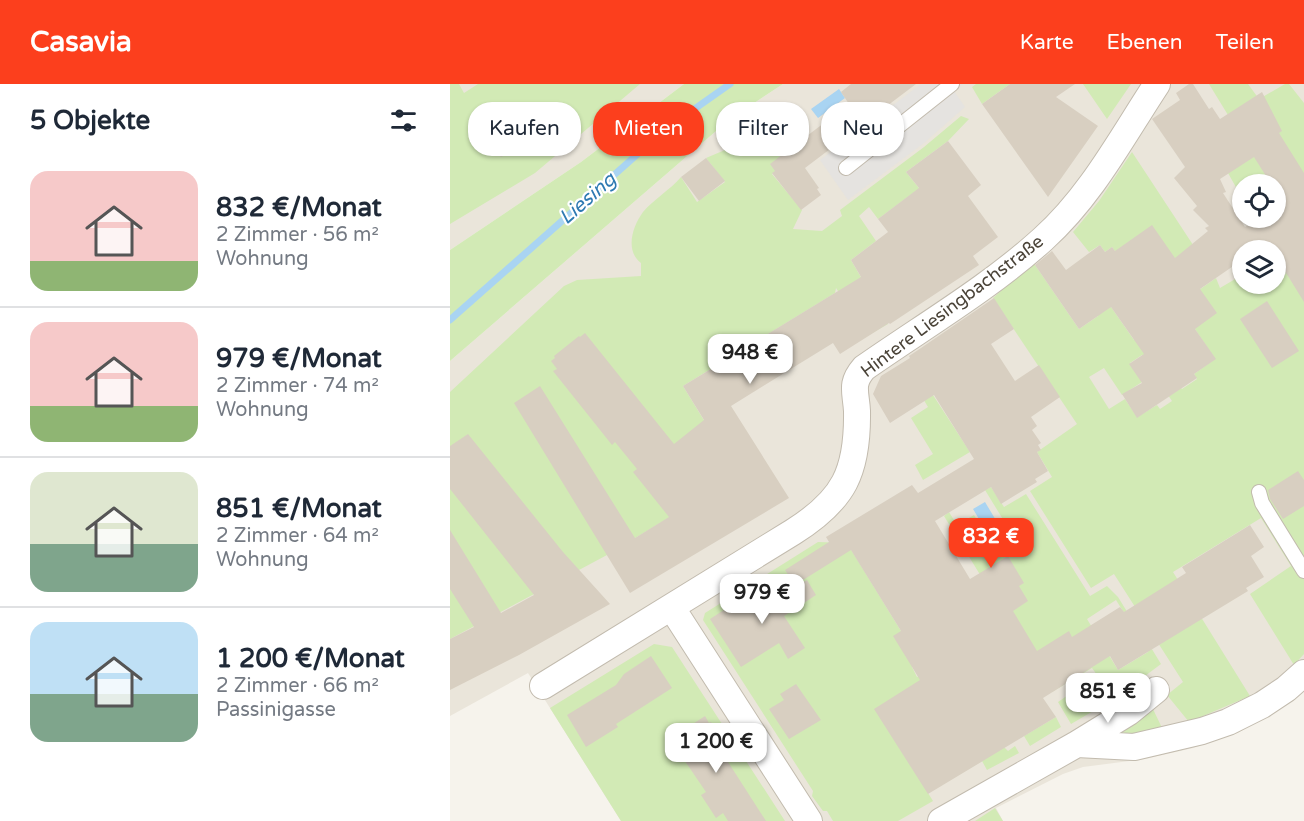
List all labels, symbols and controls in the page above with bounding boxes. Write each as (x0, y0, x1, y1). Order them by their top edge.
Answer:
text: Casavia (30, 25, 132, 59)
text: Karte (1020, 30, 1074, 55)
text: Ebenen (1107, 30, 1183, 55)
text: Teilen (1216, 30, 1274, 55)
chip: Kaufen (468, 102, 581, 156)
chip: Mieten (593, 102, 704, 156)
chip: Filter (716, 102, 809, 156)
chip: Neu (821, 102, 904, 156)
icon: filters (387, 104, 420, 137)
text: 5 Objekte (30, 105, 150, 136)
water label: Liesing (554, 167, 622, 230)
map controls (1232, 174, 1286, 294)
button: locate (1232, 174, 1286, 228)
text: 832 €/Monat (216, 192, 382, 223)
icon: home (78, 195, 150, 267)
text: 2 Zimmer · 56 m² (216, 223, 379, 247)
street label: Hintere Liesingbachstraße (856, 230, 1048, 382)
button: layers (1232, 240, 1286, 294)
text: Wohnung (216, 247, 309, 271)
pin: 948 € (708, 334, 792, 385)
text: 948 € (722, 341, 778, 365)
text: 979 €/Monat (216, 343, 382, 374)
icon: home (78, 346, 150, 418)
text: 2 Zimmer · 74 m² (216, 374, 379, 398)
text: Wohnung (216, 398, 309, 422)
text: 851 €/Monat (216, 493, 382, 524)
icon: home (78, 496, 150, 568)
pin: 832 € (949, 518, 1033, 569)
text: 2 Zimmer · 64 m² (216, 524, 379, 548)
text: 832 € (963, 525, 1019, 549)
text: Wohnung (216, 548, 309, 572)
pin: 979 € (720, 574, 804, 625)
text: 979 € (734, 581, 790, 605)
text: 1 200 €/Monat (216, 643, 405, 674)
icon: home (78, 646, 150, 718)
pin: 851 € (1066, 673, 1150, 724)
text: 2 Zimmer · 66 m² (216, 674, 379, 698)
text: 851 € (1080, 680, 1136, 704)
text: Passinigasse (216, 698, 336, 722)
pin: 1 200 € (661, 723, 771, 774)
text: 1 200 € (679, 730, 753, 754)

